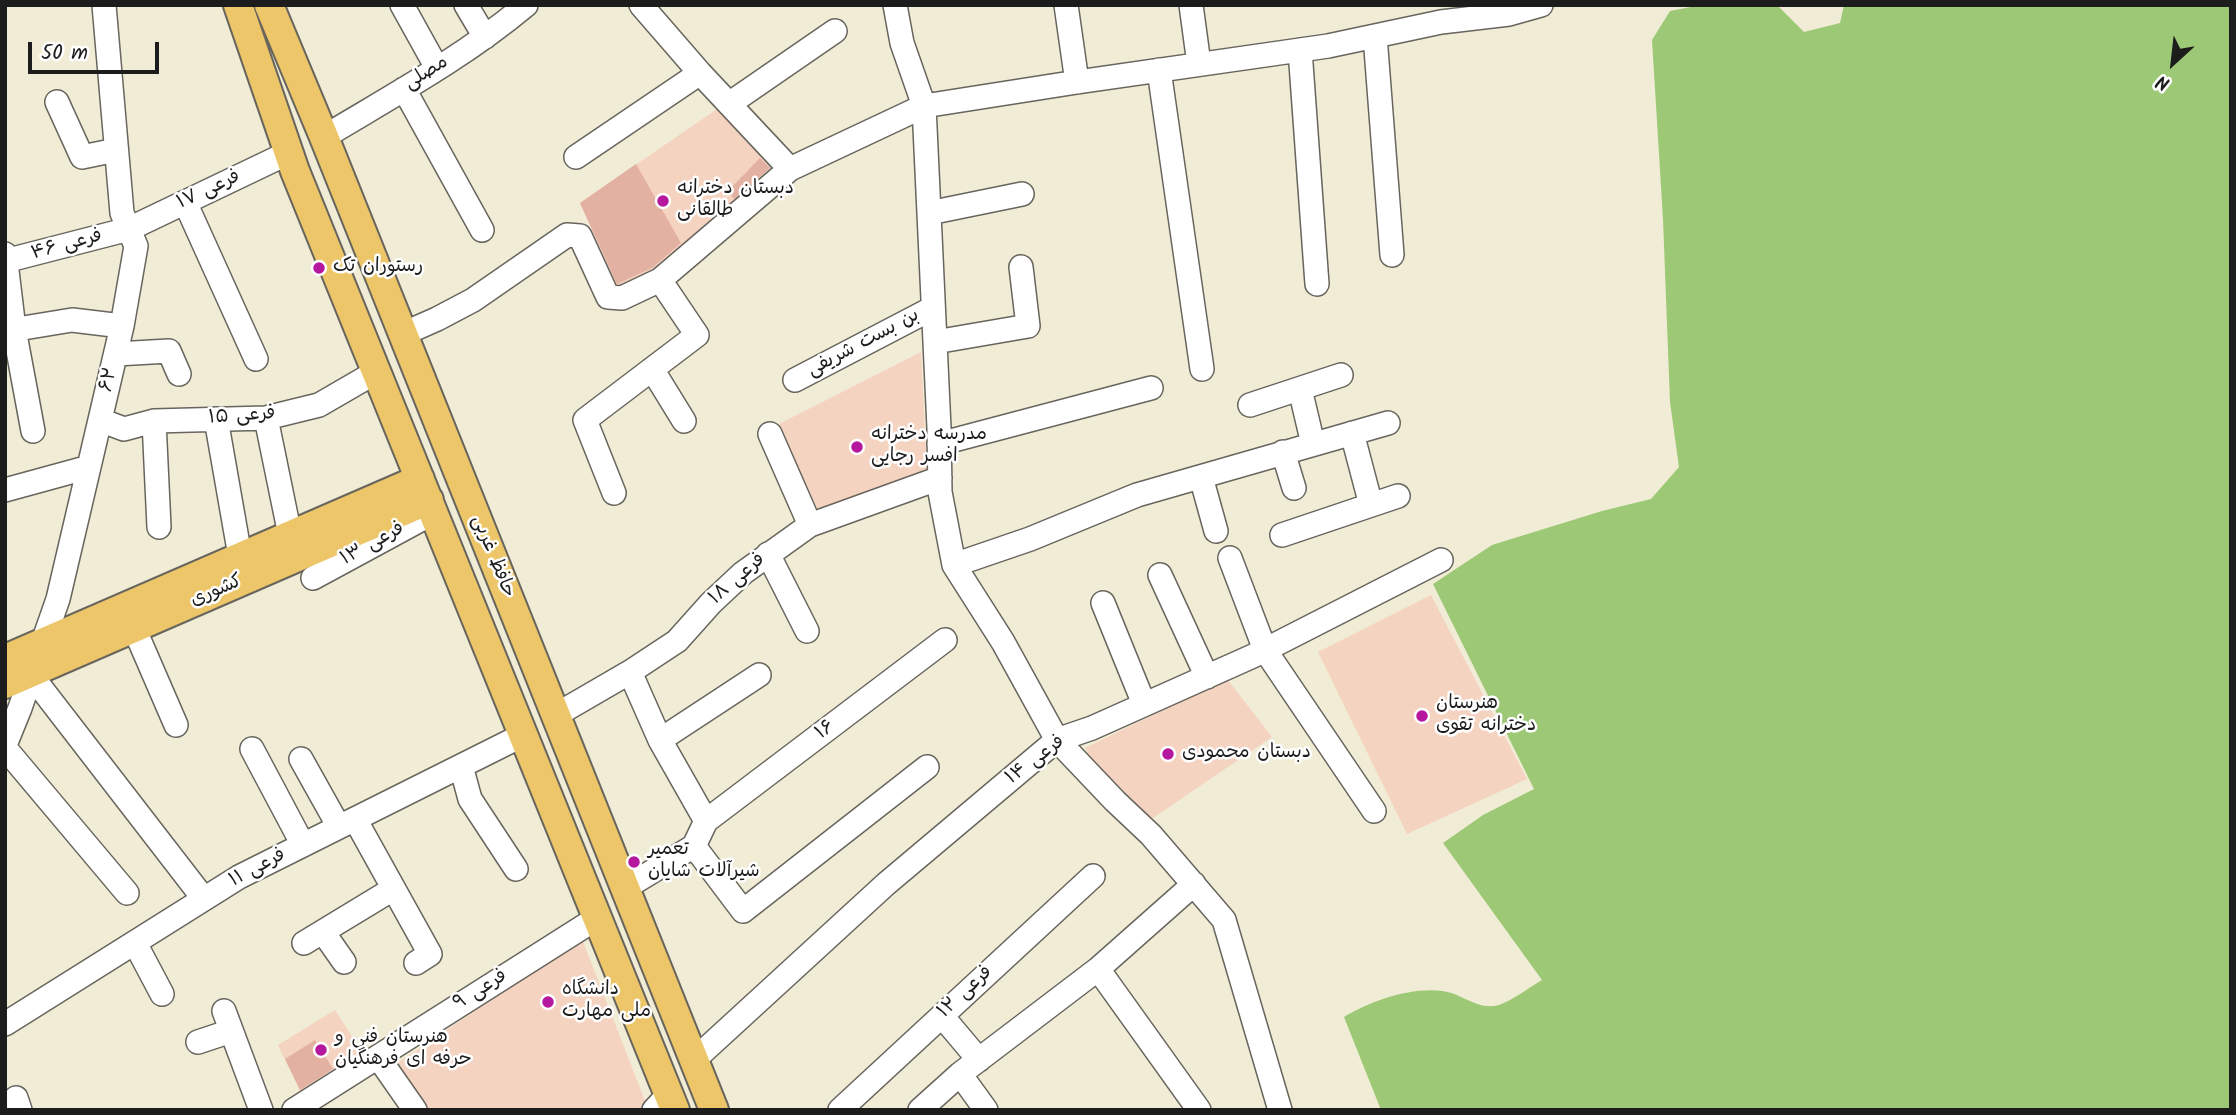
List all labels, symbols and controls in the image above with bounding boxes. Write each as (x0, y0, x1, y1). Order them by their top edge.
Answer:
scale bar (32, 28, 163, 72)
north arrow (2138, 28, 2208, 98)
text: 50 m (41, 37, 88, 70)
street label: مصلی (401, 52, 453, 96)
text: N (2151, 66, 2176, 98)
street label: فرعی ۱۷ (174, 166, 244, 216)
place label: دبستان دخترانه طالقانی (677, 179, 794, 223)
marker: دبستان دخترانه طالقانی (655, 193, 671, 209)
street label: فرعی ۴۶ (29, 226, 105, 266)
place label: رستوران تک (333, 257, 423, 279)
marker: رستوران تک (311, 260, 327, 276)
street label: بن بست شریفی (804, 305, 924, 383)
street label: ۶۲ (96, 366, 124, 394)
street label: فرعی ۱۵ (208, 403, 276, 431)
place label: مدرسه دخترانه افسر رجایی (871, 425, 987, 469)
marker: مدرسه دخترانه افسر رجایی (849, 439, 865, 455)
street label: حافظ غربی (465, 513, 519, 601)
street label: فرعی ۱۳ (337, 518, 409, 572)
street label: فرعی ۱۸ (705, 549, 771, 611)
street label: کشوری (188, 571, 246, 613)
place label: هنرستان دخترانه تقوی (1436, 694, 1536, 738)
marker: هنرستان دخترانه تقوی (1414, 708, 1430, 724)
street label: ۱۶ (812, 716, 840, 746)
street label: فرعی ۱۴ (1002, 731, 1070, 791)
place label: دبستان محمودی (1182, 743, 1311, 765)
marker: دبستان محمودی (1160, 746, 1176, 762)
place label: تعمیر شیرآلات شایان (648, 840, 760, 884)
street label: فرعی ۱۱ (226, 845, 290, 893)
marker: تعمیر شیرآلات شایان (626, 854, 642, 870)
street label: فرعی ۱۲ (934, 962, 998, 1024)
street label: فرعی ۹ (450, 966, 512, 1016)
place label: دانشگاه ملی مهارت (562, 980, 651, 1024)
marker: دانشگاه ملی مهارت (540, 994, 556, 1010)
place label: هنرستان فنی و حرفه ای فرهنگیان (335, 1028, 472, 1072)
marker: هنرستان فنی و حرفه ای فرهنگیان (313, 1042, 329, 1058)

